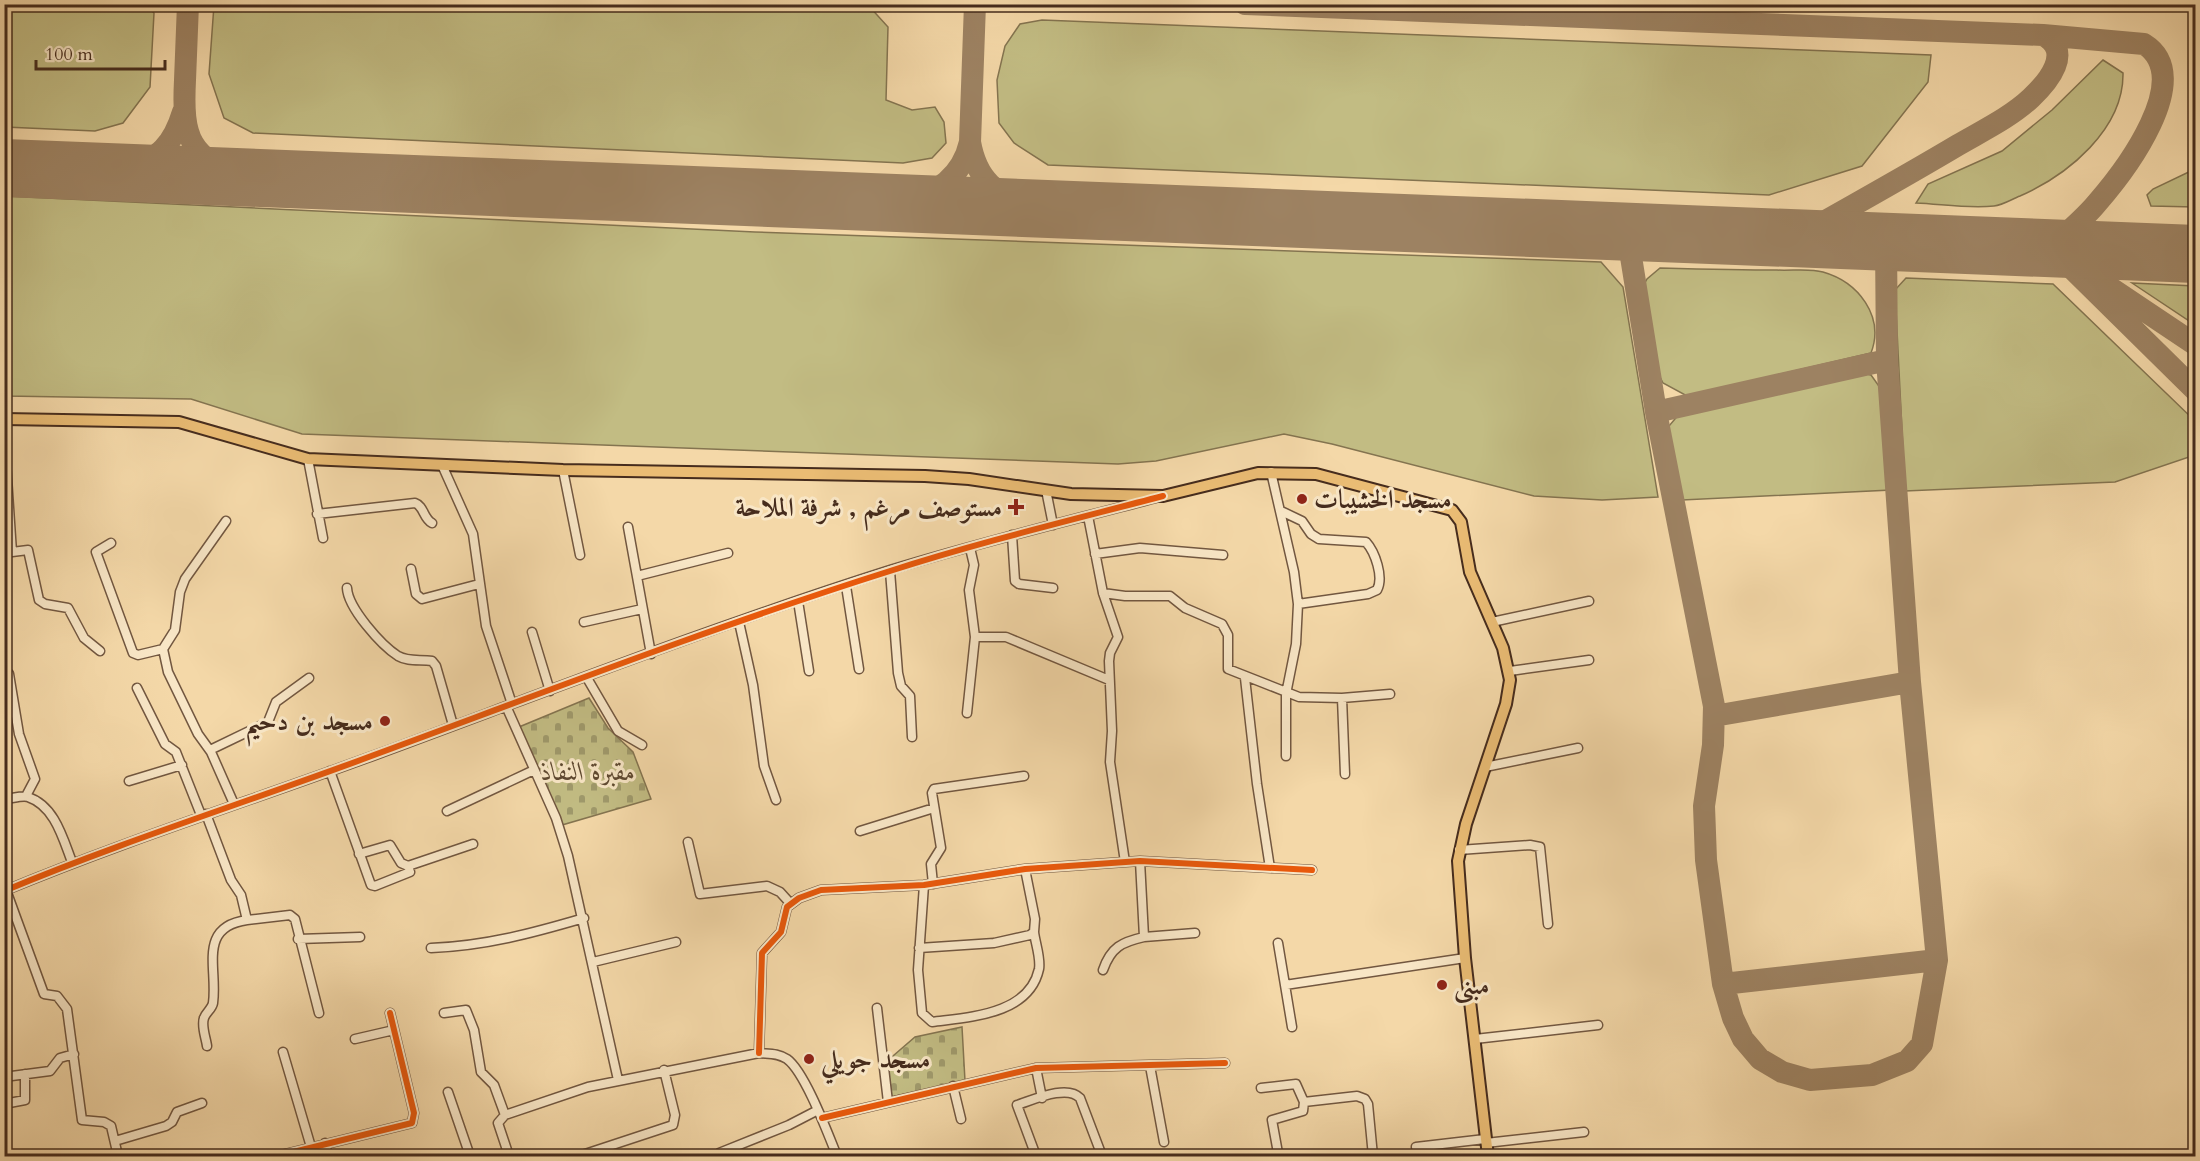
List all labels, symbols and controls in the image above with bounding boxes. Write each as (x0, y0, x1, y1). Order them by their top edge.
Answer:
scale bar (36, 33, 165, 71)
text: 100 m (45, 42, 93, 67)
place label: مسجد الخشيبات (1314, 482, 1452, 517)
place label: مستوصف مرغم , شرفة الملاحة (735, 490, 1002, 531)
marker: مسجد الخشيبات (1295, 492, 1309, 506)
marker: مستوصف مرغم , شرفة الملاحة (1007, 498, 1025, 516)
place label: مسجد بن دحيم (245, 704, 373, 747)
marker: مسجد بن دحيم (378, 714, 392, 728)
park label: مقبرة النفاذ (540, 754, 636, 789)
place label: مبنى (1454, 968, 1489, 1004)
marker: مبنى (1435, 978, 1449, 992)
place label: مسجد جويلي (820, 1042, 930, 1084)
marker: مسجد جويلي (802, 1052, 816, 1066)

